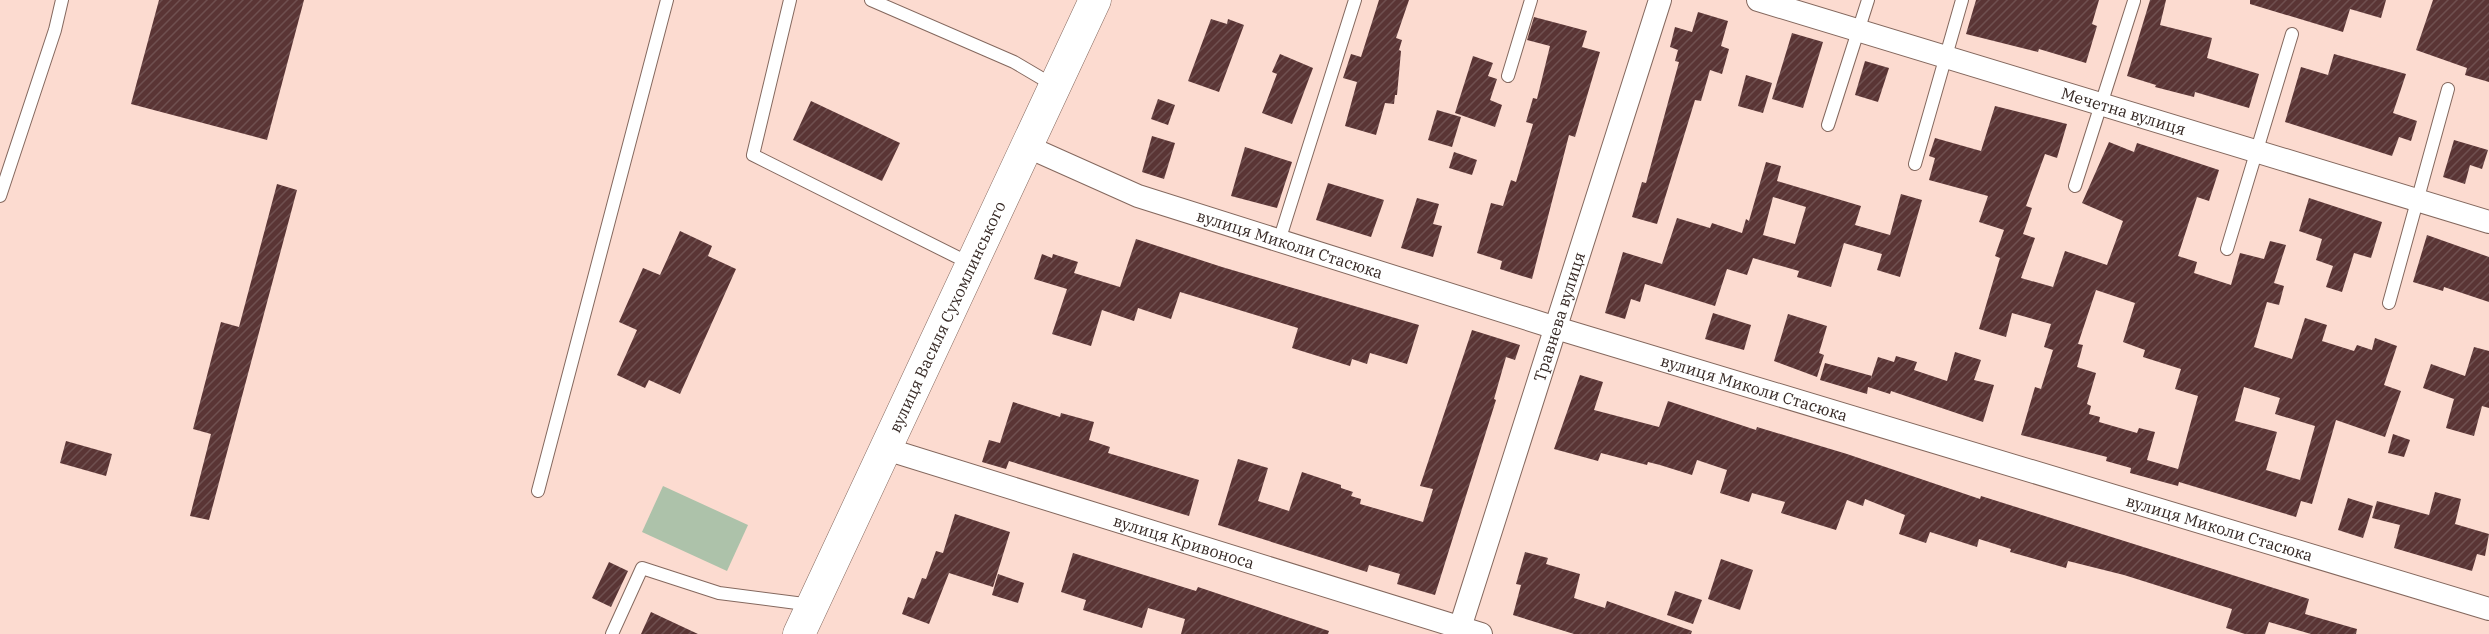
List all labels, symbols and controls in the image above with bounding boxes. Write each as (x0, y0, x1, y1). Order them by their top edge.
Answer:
street label: Мечетна вулиця (2059, 83, 2188, 139)
street label: вулиця Василя Сухомлинського (884, 198, 1010, 436)
street label: вулиця Миколи Стасюка (1194, 205, 1386, 283)
street label: Травнева вулиця (1529, 249, 1589, 384)
street label: вулиця Миколи Стасюка (1658, 350, 1850, 425)
street label: вулиця Миколи Стасюка (2124, 490, 2316, 565)
street label: вулиця Кривоноса (1111, 510, 1257, 573)

